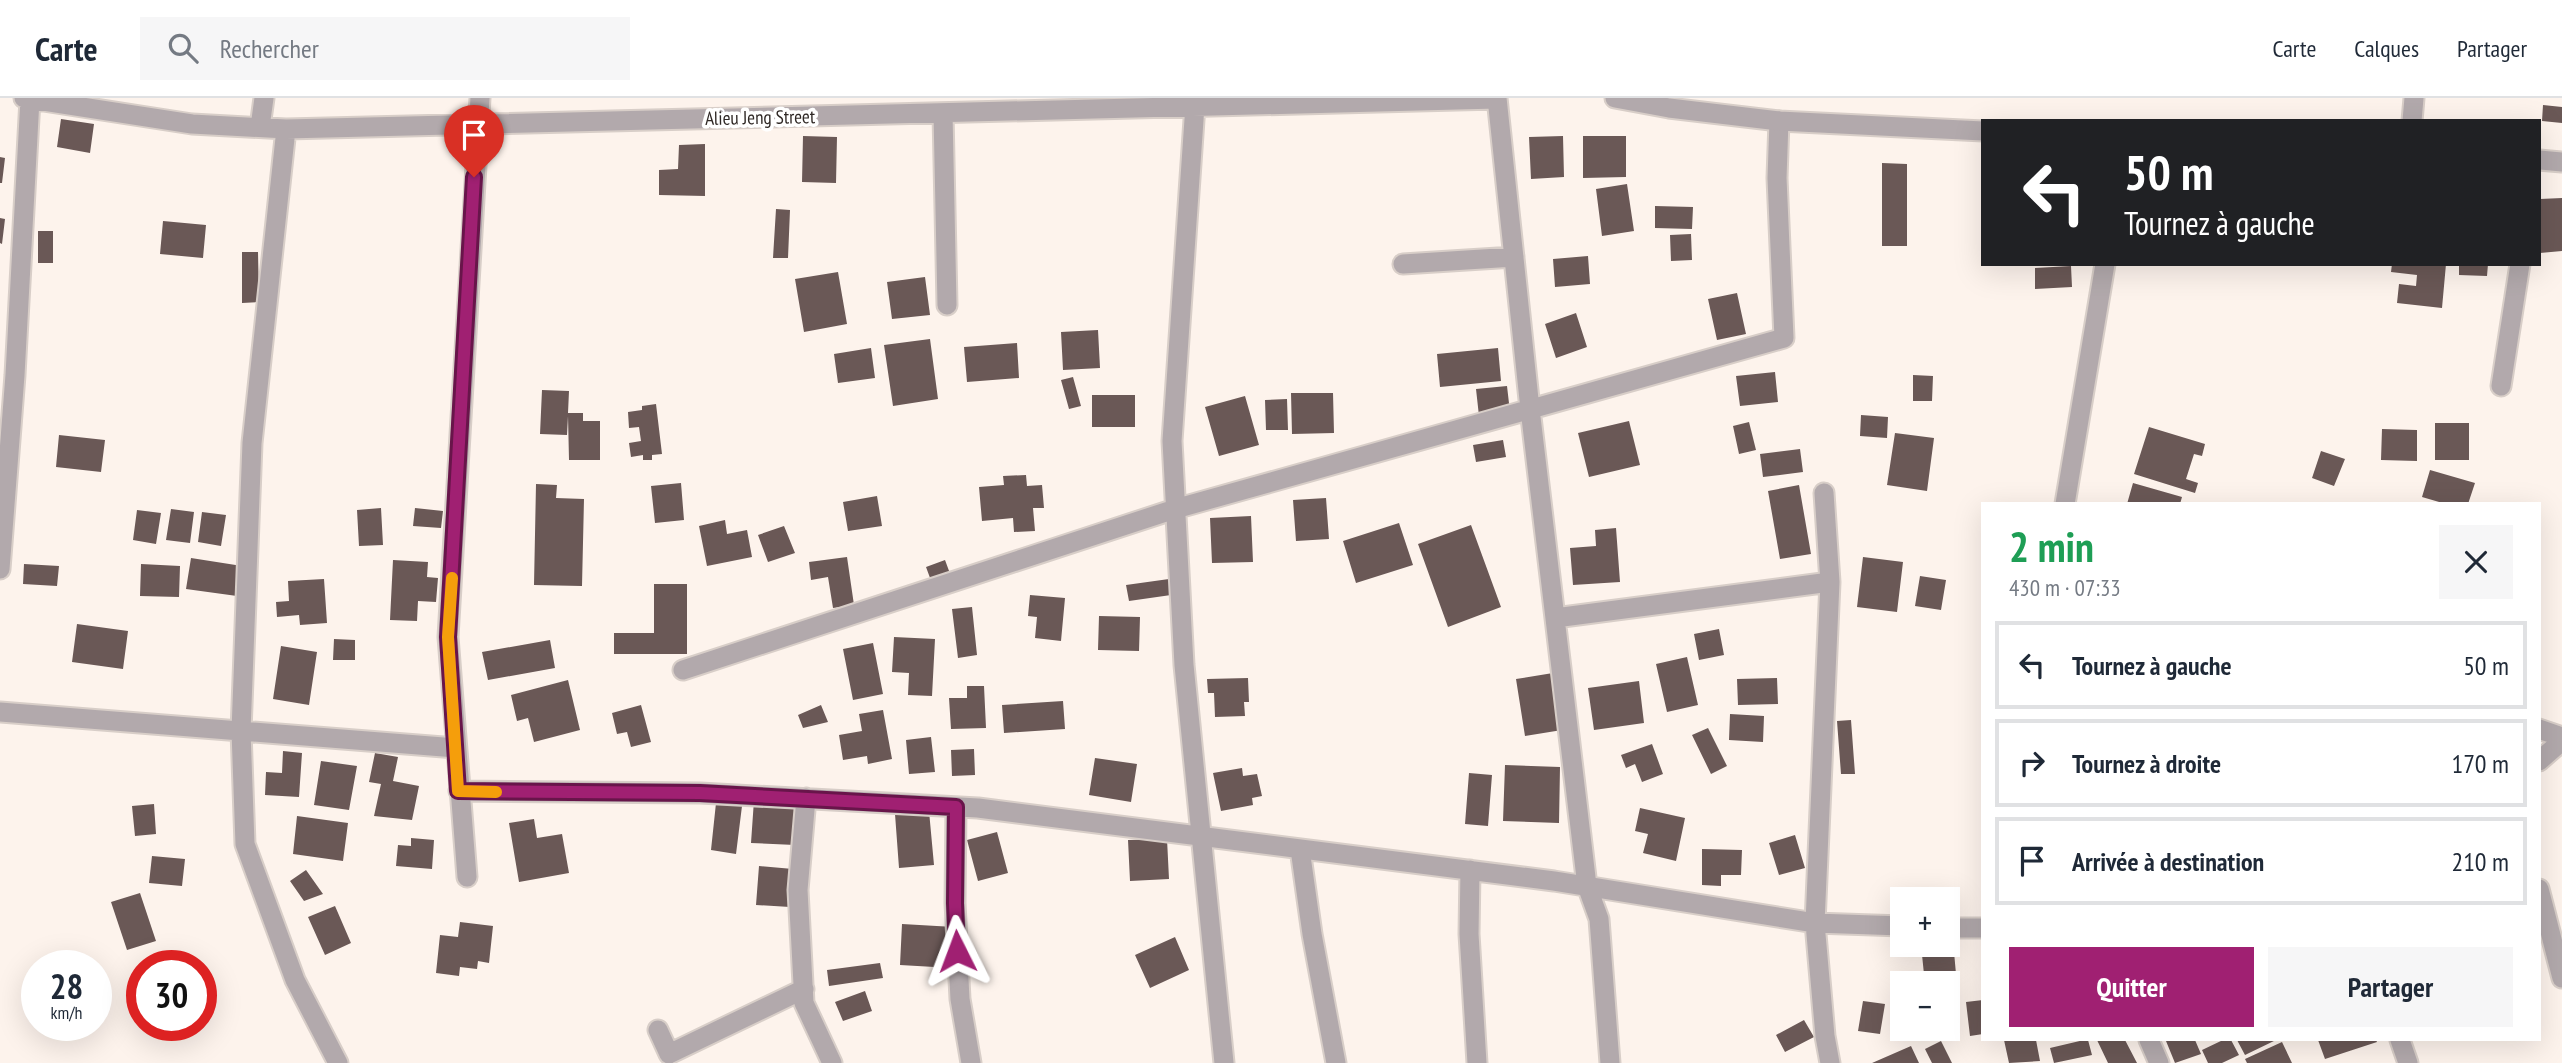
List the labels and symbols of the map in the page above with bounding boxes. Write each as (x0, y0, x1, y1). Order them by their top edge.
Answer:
street label: Alieu Jeng Street (705, 104, 816, 130)
pin (444, 105, 504, 177)
position arrow (920, 914, 994, 988)
speed limit sign: 30 (126, 950, 217, 1041)

